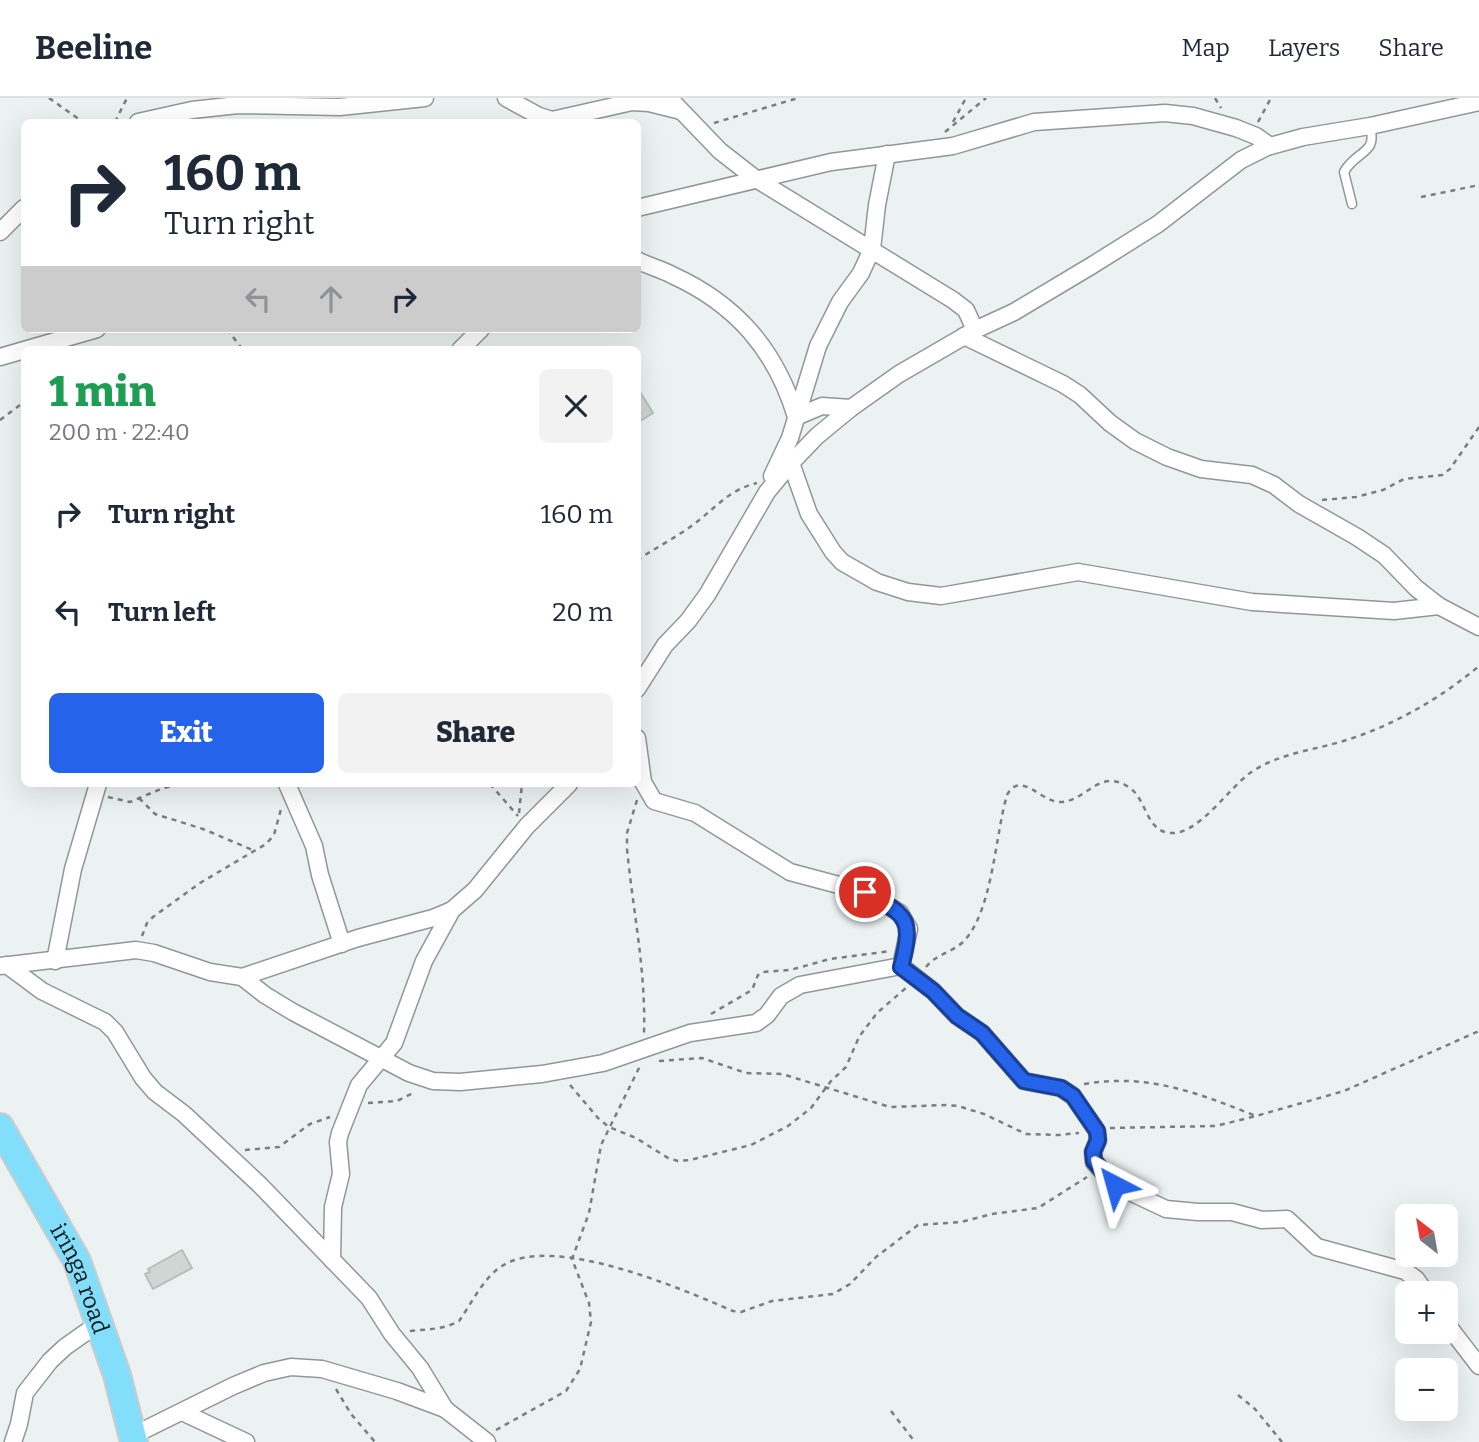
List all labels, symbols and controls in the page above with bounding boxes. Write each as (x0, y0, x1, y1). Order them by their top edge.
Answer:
text: Beeline (35, 28, 152, 68)
text: Map (1182, 34, 1230, 62)
text: Layers (1268, 34, 1340, 62)
text: Share (1378, 34, 1444, 62)
text: 160 m (164, 144, 301, 203)
icon: right (49, 147, 140, 238)
text: Turn right (164, 204, 315, 242)
icon: left (239, 280, 277, 318)
icon: ahead (312, 280, 350, 318)
icon: right (385, 280, 423, 318)
text: 1 min (49, 367, 156, 417)
button: close (539, 369, 613, 443)
text: 200 m · 22:40 (49, 418, 190, 446)
icon: right (49, 495, 87, 533)
text: Turn right (108, 499, 235, 530)
text: 160 m (541, 499, 613, 530)
icon: left (49, 593, 87, 631)
text: Turn left (108, 597, 216, 628)
text: 20 m (552, 597, 613, 628)
button: Exit (49, 693, 324, 773)
button: Share (338, 693, 613, 773)
pin (835, 862, 895, 922)
icon: arrive (846, 873, 884, 911)
position arrow (1078, 1148, 1152, 1222)
north arrow (1395, 1204, 1458, 1267)
map controls (1395, 1204, 1458, 1421)
street label: iringa road (44, 1218, 115, 1338)
button: + (1395, 1281, 1458, 1344)
button: − (1395, 1358, 1458, 1421)

